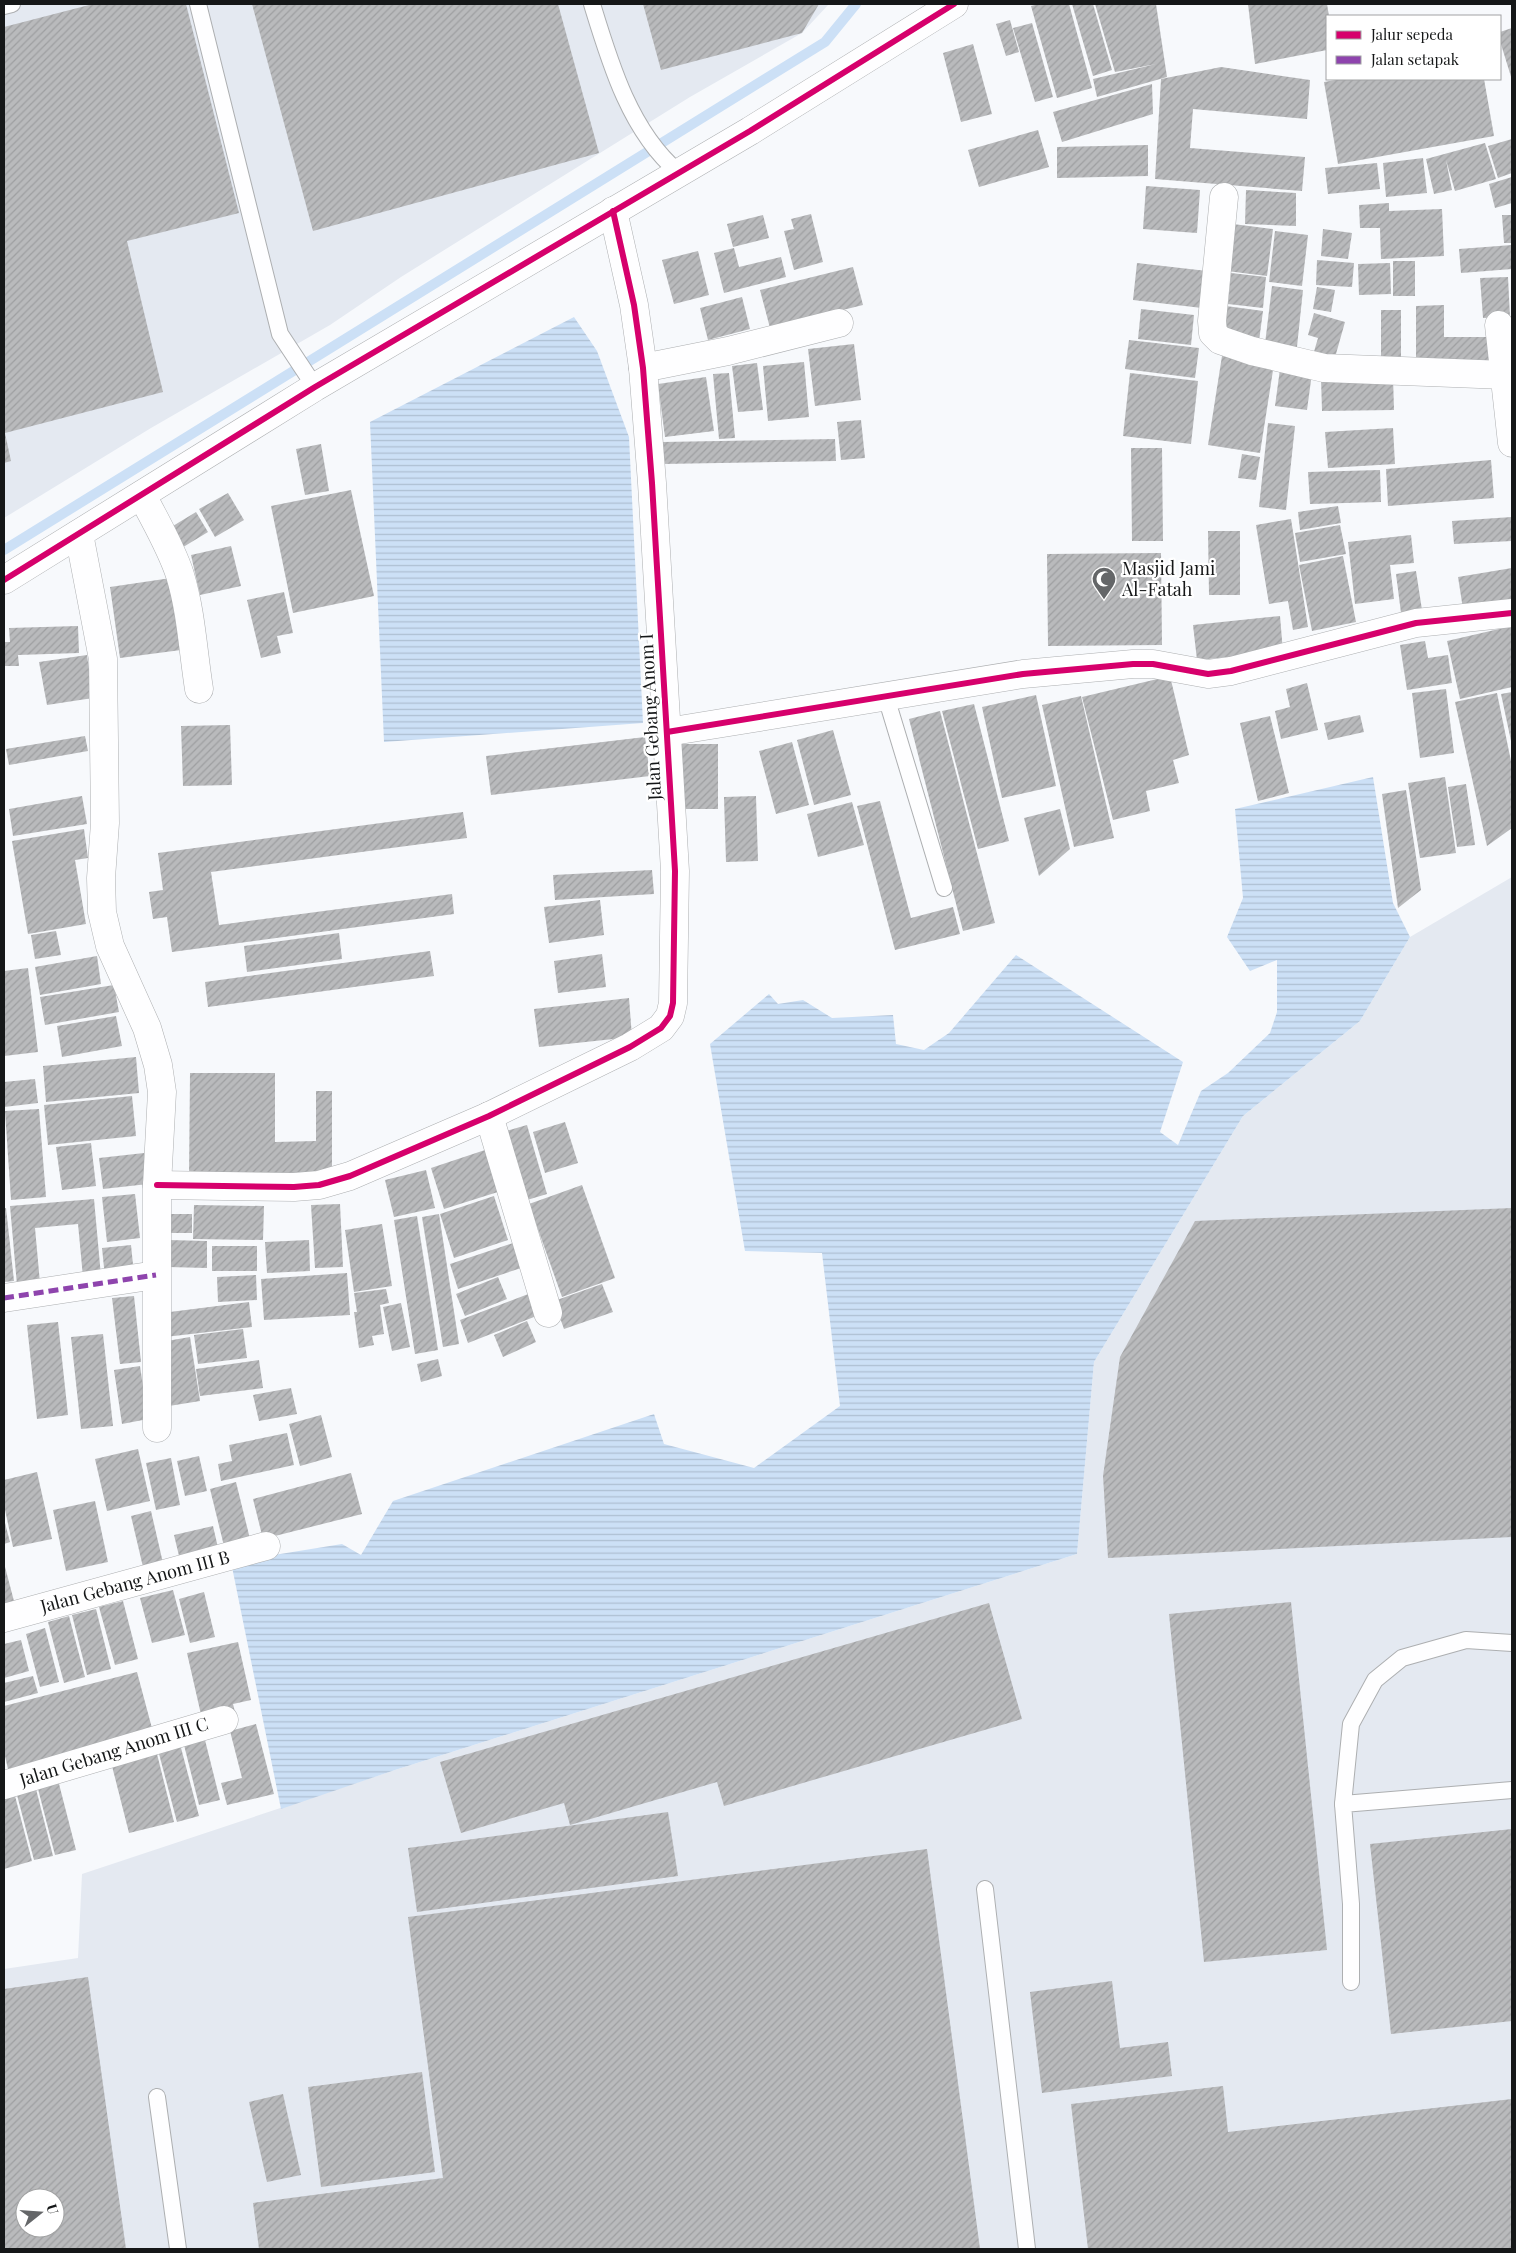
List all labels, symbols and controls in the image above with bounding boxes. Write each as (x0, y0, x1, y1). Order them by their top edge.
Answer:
legend (1326, 15, 1501, 80)
text: Jalur sepeda (1370, 24, 1453, 44)
text: Jalan setapak (1370, 49, 1460, 69)
place label: Masjid Jami Al-Fatah (1121, 556, 1215, 601)
mosque icon: Masjid Jami Al-Fatah (1091, 566, 1117, 600)
street label: Jalan Gebang Anom I (634, 633, 666, 802)
street label: Jalan Gebang Anom III B (36, 1544, 232, 1618)
street label: Jalan Gebang Anom III C (15, 1711, 211, 1791)
north arrow (15, 2188, 65, 2238)
text: U (42, 2202, 64, 2217)

